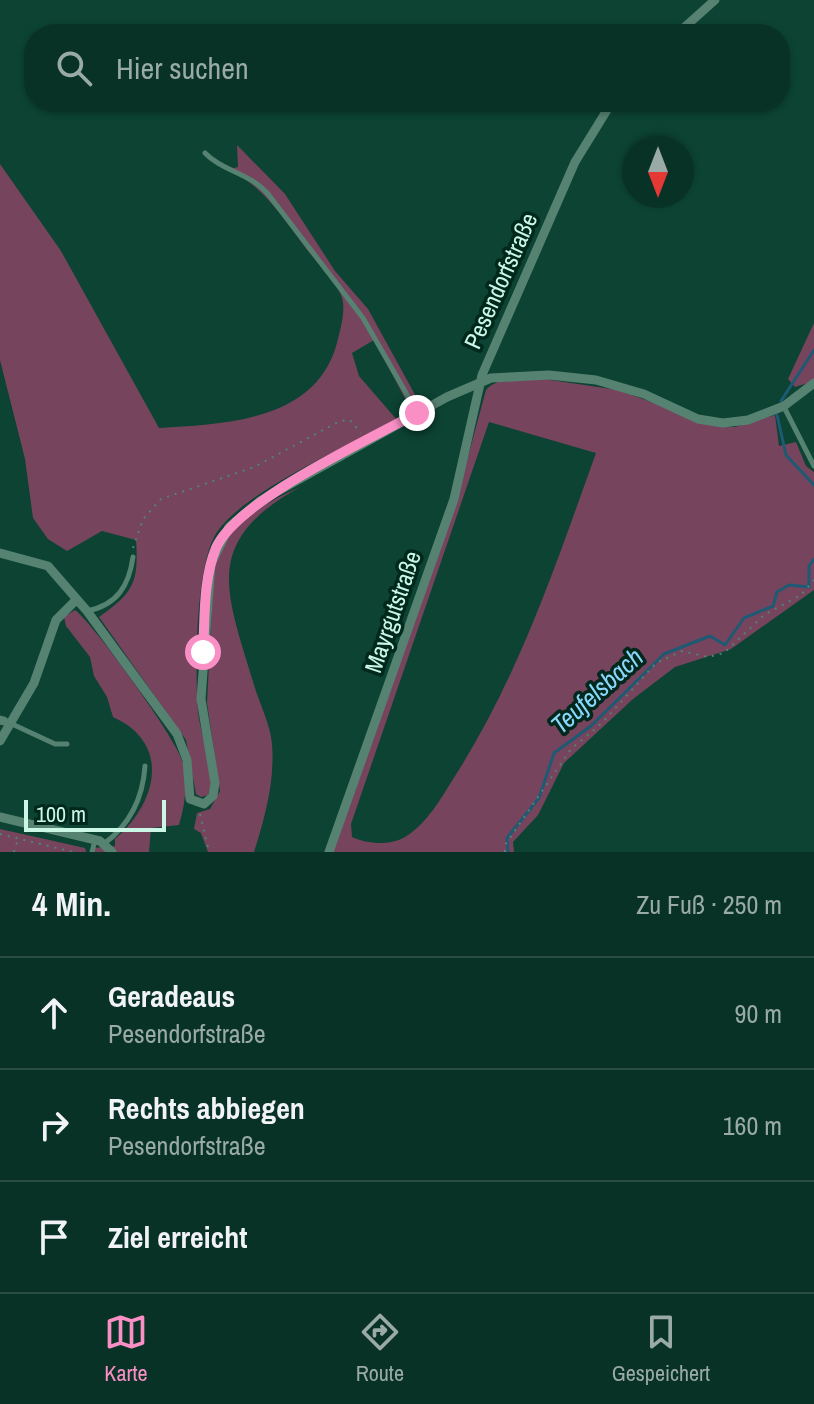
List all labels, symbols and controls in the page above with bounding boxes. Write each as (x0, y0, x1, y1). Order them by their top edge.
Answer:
search box (24, 24, 790, 112)
icon: search (52, 46, 96, 90)
text: Hier suchen (116, 48, 249, 88)
north arrow (622, 136, 694, 208)
street label: Pesendorfstraße (456, 208, 544, 354)
route end (399, 395, 435, 431)
street label: Mayrgutstraße (356, 546, 428, 677)
route start (185, 634, 221, 670)
water label: Teufelsbach (543, 640, 650, 742)
scale bar (24, 796, 166, 832)
text: 100 m (36, 799, 86, 829)
text: 4 Min. (32, 881, 111, 927)
text: Zu Fuß · 250 m (636, 887, 782, 922)
text: Geradeaus (108, 976, 235, 1016)
icon: ahead (32, 991, 76, 1035)
text: 90 m (735, 996, 782, 1031)
text: Pesendorfstraße (108, 1016, 266, 1051)
text: Rechts abbiegen (108, 1088, 305, 1128)
icon: right (32, 1103, 76, 1147)
text: 160 m (723, 1108, 782, 1143)
text: Pesendorfstraße (108, 1128, 266, 1163)
icon: arrive (32, 1215, 76, 1259)
text: Ziel erreicht (108, 1217, 247, 1257)
tab: Karte (104, 1310, 148, 1388)
tab: Route (356, 1310, 404, 1388)
tab: Gespeichert (612, 1310, 710, 1388)

